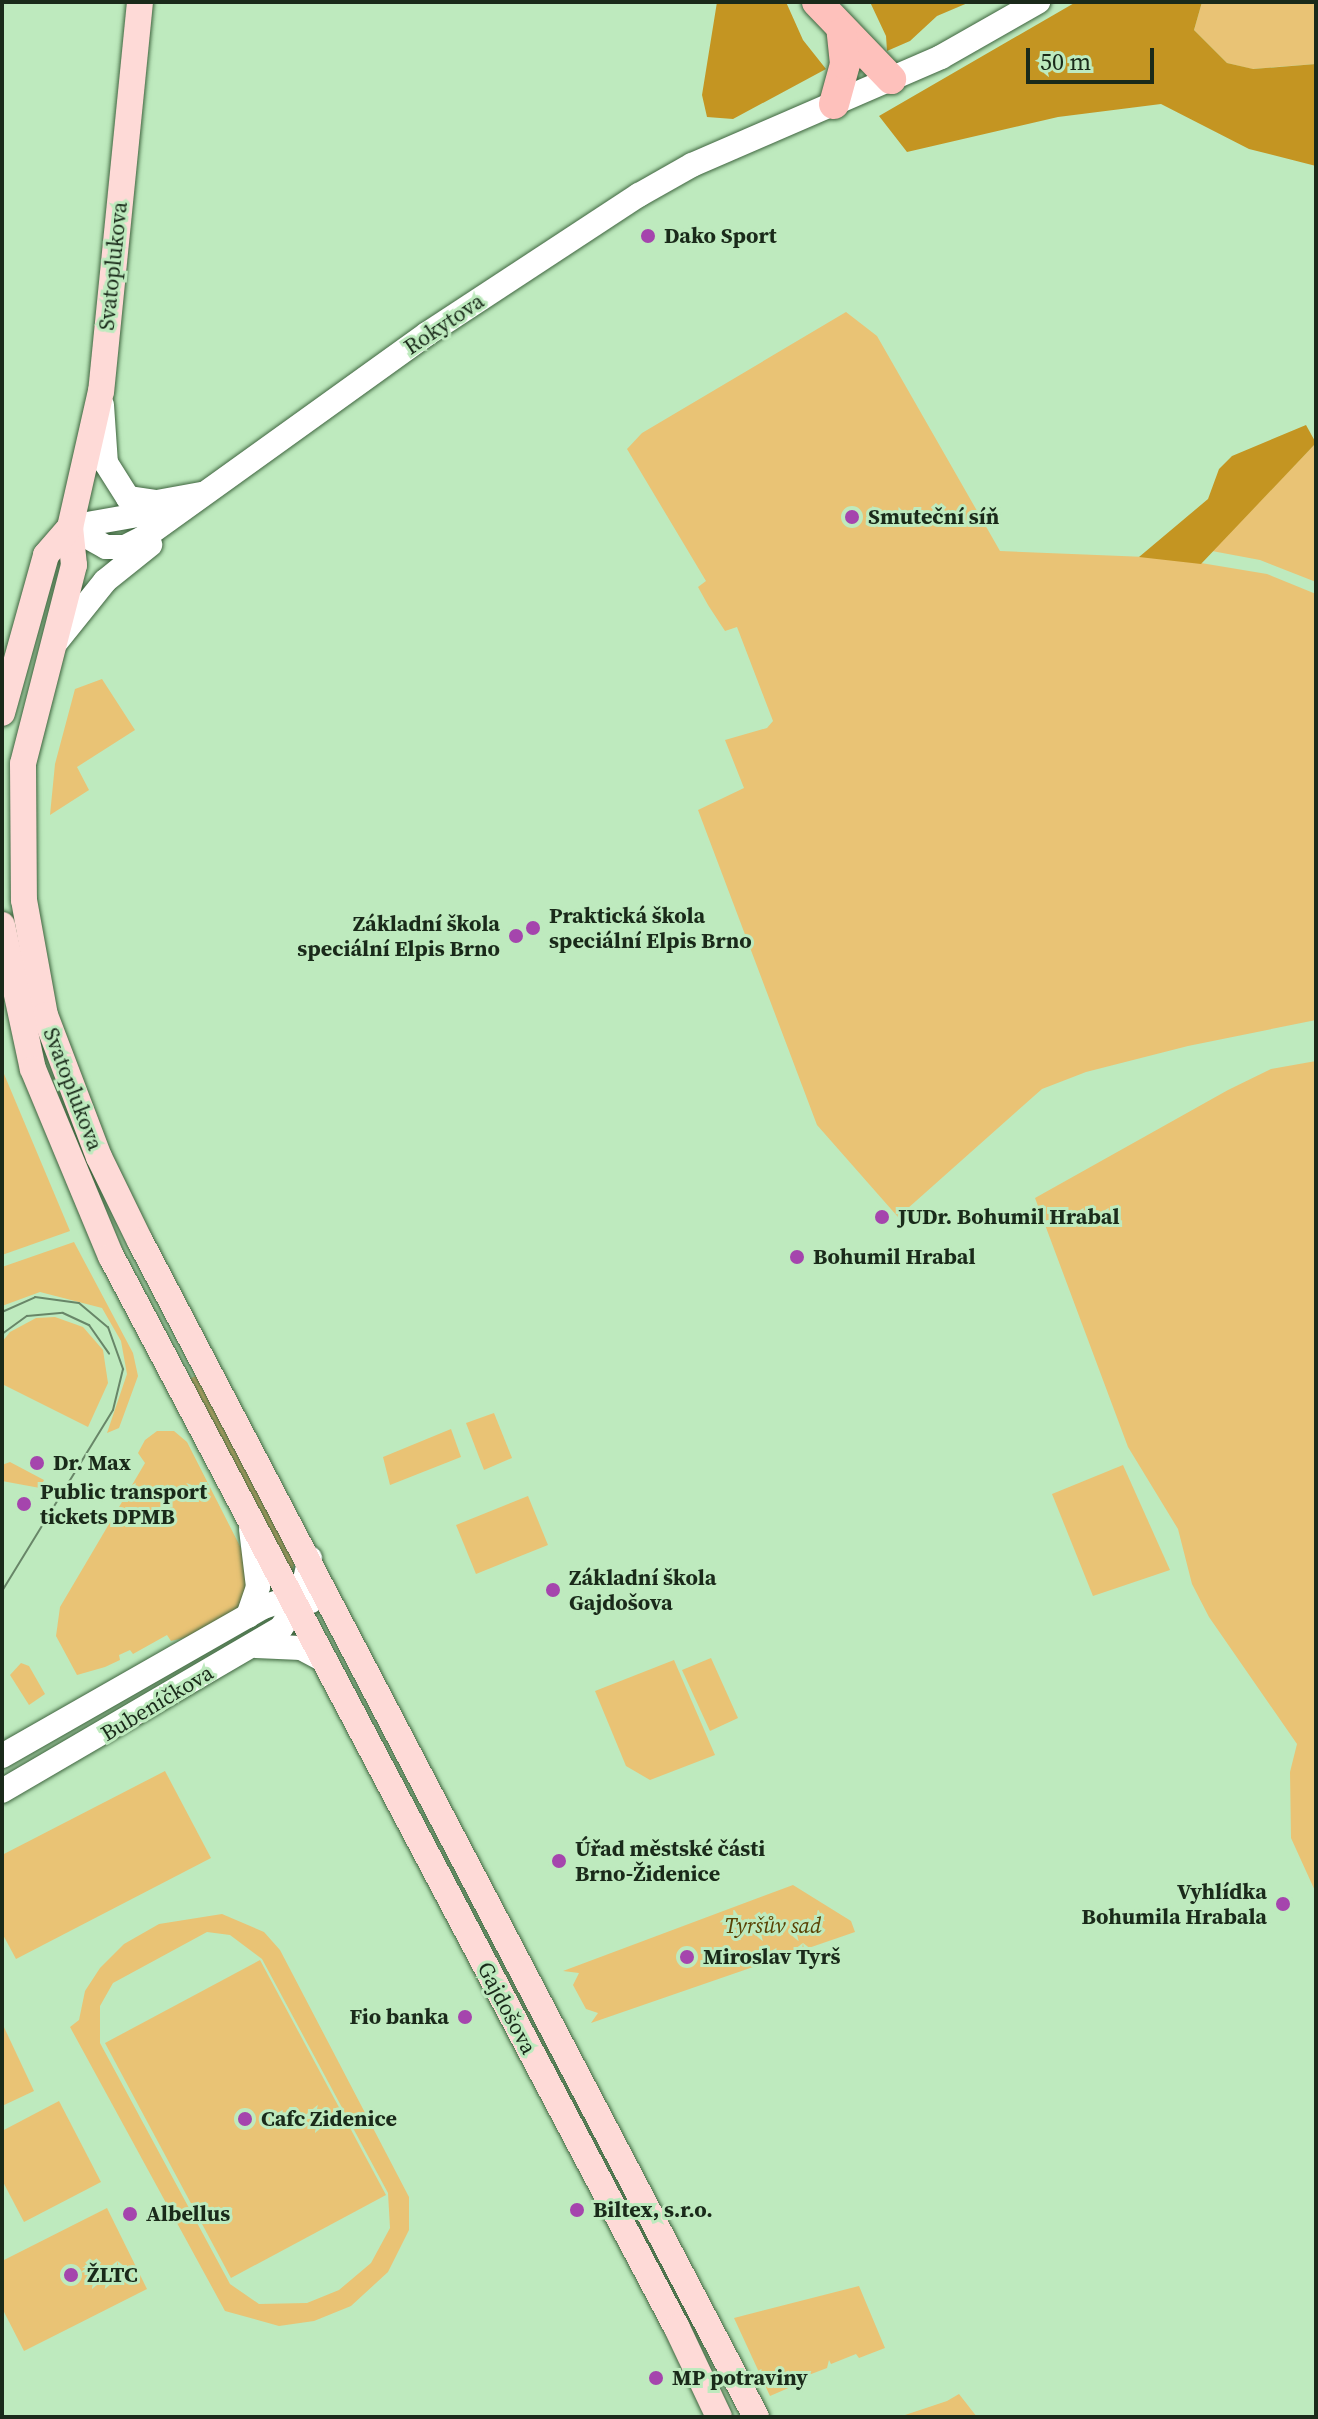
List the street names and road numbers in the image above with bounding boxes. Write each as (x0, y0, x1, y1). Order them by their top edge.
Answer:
street label: Svatoplukova (93, 200, 133, 332)
street label: Rokytova (399, 288, 489, 360)
street label: Svatoplukova (38, 1024, 108, 1154)
street label: Bubeníčkova (96, 1659, 218, 1747)
street label: Gajdošova (472, 1957, 542, 2059)

